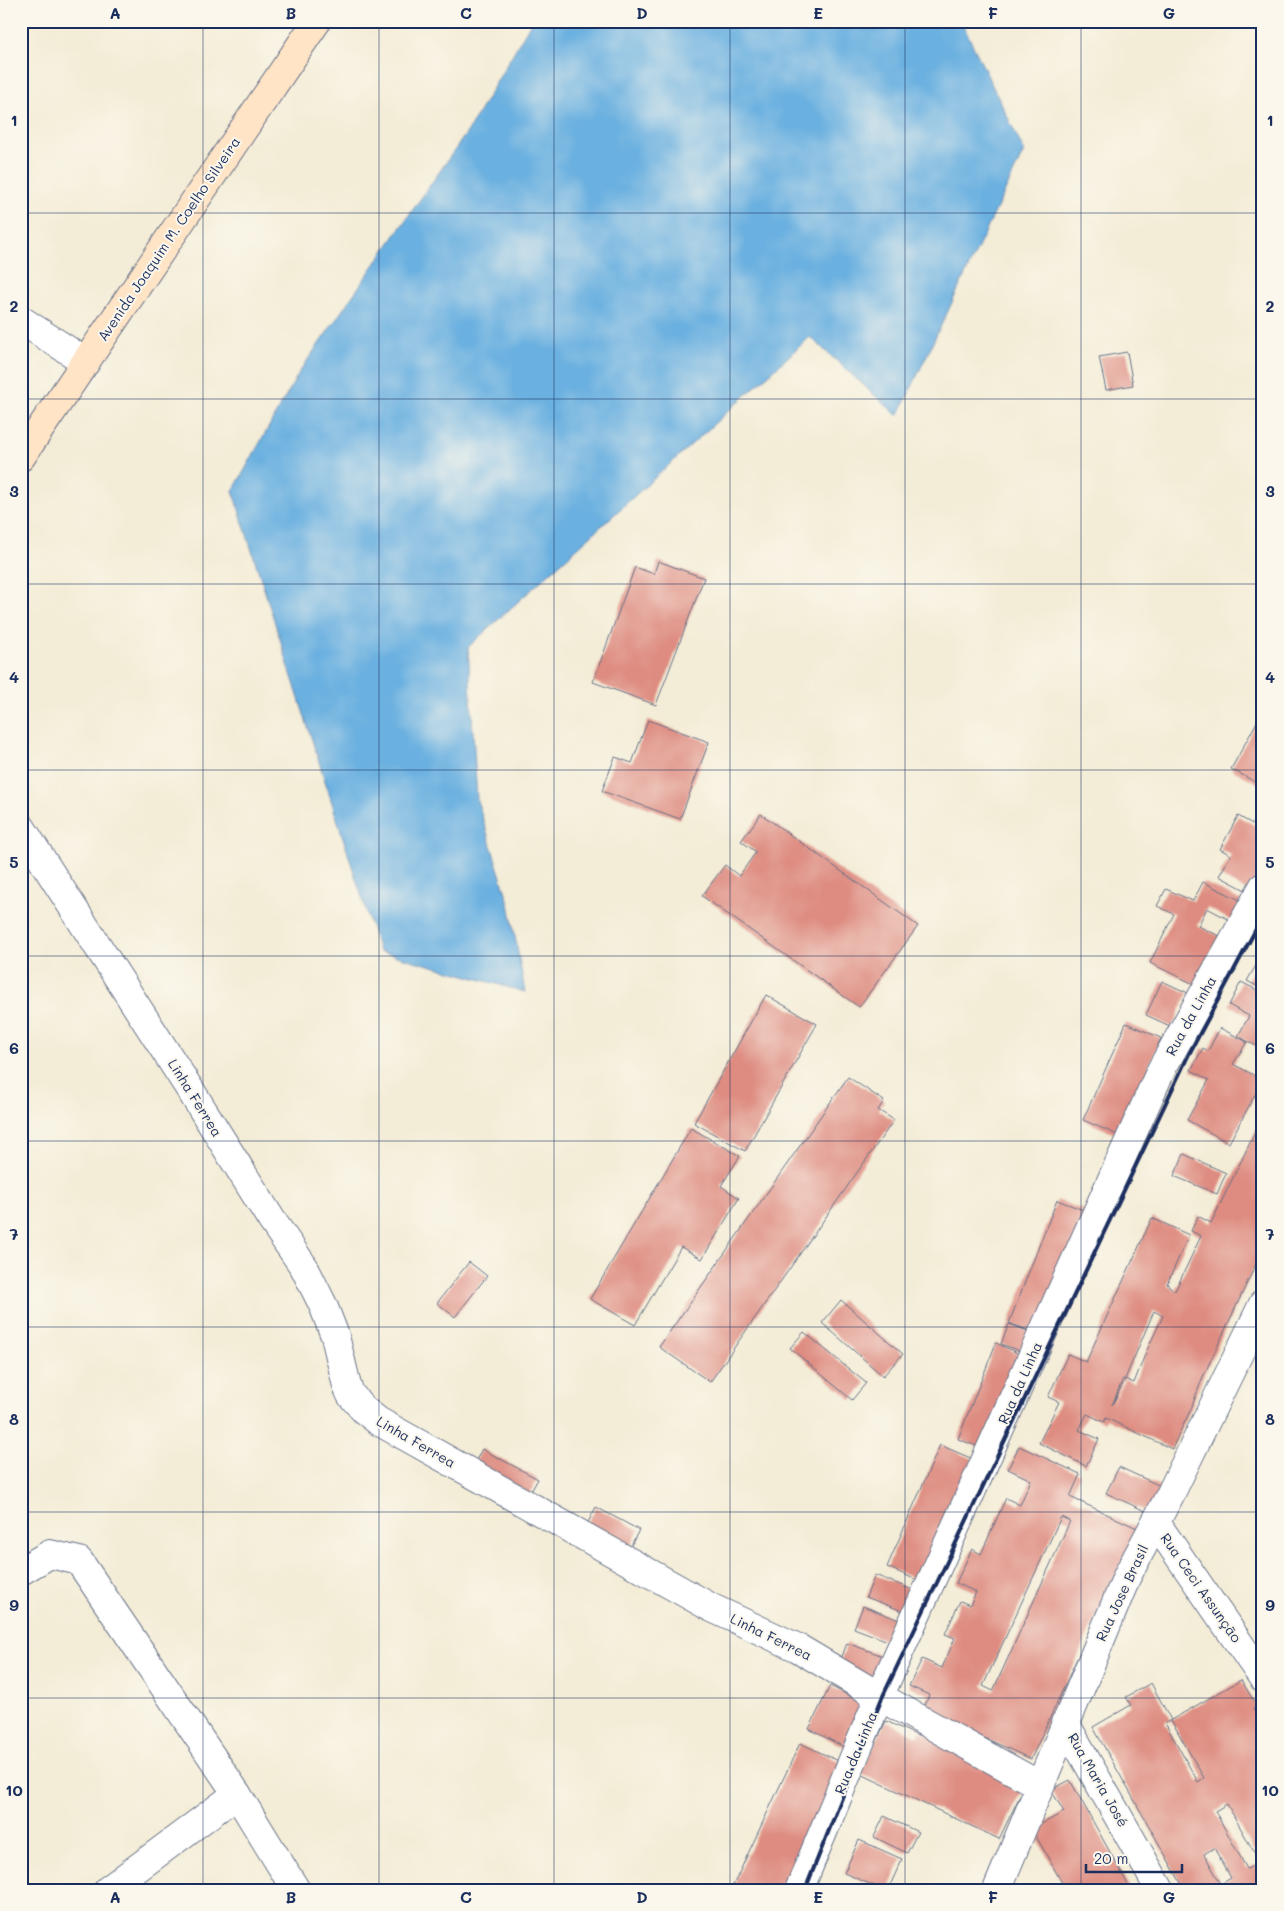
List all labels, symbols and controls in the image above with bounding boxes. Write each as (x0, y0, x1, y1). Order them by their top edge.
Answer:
text: A (109, 2, 121, 23)
text: B (286, 2, 296, 23)
text: C (460, 2, 472, 23)
text: D (636, 2, 648, 23)
text: E (813, 2, 823, 23)
text: F (988, 2, 998, 23)
text: G (1163, 2, 1175, 23)
text: 1 (10, 109, 18, 130)
text: 1 (1266, 109, 1274, 130)
street label: Avenida Joaquim M. Coelho Silveira (93, 133, 244, 345)
text: 2 (10, 295, 19, 316)
text: 2 (1266, 295, 1275, 316)
text: 3 (9, 480, 19, 501)
text: 3 (1265, 480, 1275, 501)
text: 4 (9, 666, 19, 687)
text: 4 (1265, 666, 1275, 687)
text: 5 (9, 851, 19, 872)
text: 5 (1265, 851, 1275, 872)
street label: Rua da Linha (1161, 973, 1220, 1059)
text: 6 (9, 1037, 19, 1058)
text: 6 (1265, 1037, 1275, 1058)
street label: Linha Ferrea (164, 1055, 227, 1140)
text: 7 (10, 1223, 19, 1244)
text: 7 (1266, 1223, 1275, 1244)
street label: Rua da Linha (993, 1339, 1046, 1427)
text: 8 (9, 1408, 19, 1429)
text: 8 (1265, 1408, 1275, 1429)
street label: Linha Ferrea (373, 1411, 459, 1472)
street label: Rua Ceci Assunção (1156, 1529, 1246, 1646)
street label: Rua Jose Brasil (1091, 1541, 1152, 1644)
text: 9 (9, 1594, 19, 1615)
text: 9 (1265, 1594, 1275, 1615)
street label: Linha Ferrea (727, 1609, 815, 1664)
street label: Rua da Linha (830, 1709, 881, 1797)
street label: Rua Maria José (1064, 1729, 1133, 1830)
text: 10 (5, 1779, 23, 1800)
text: 10 (1261, 1779, 1279, 1800)
scale bar (1086, 1841, 1183, 1873)
text: 20 m (1094, 1848, 1128, 1868)
text: A (109, 1886, 121, 1907)
text: B (286, 1886, 296, 1907)
text: C (460, 1886, 472, 1907)
text: D (636, 1886, 648, 1907)
text: E (813, 1886, 823, 1907)
text: F (988, 1886, 998, 1907)
text: G (1163, 1886, 1175, 1907)

